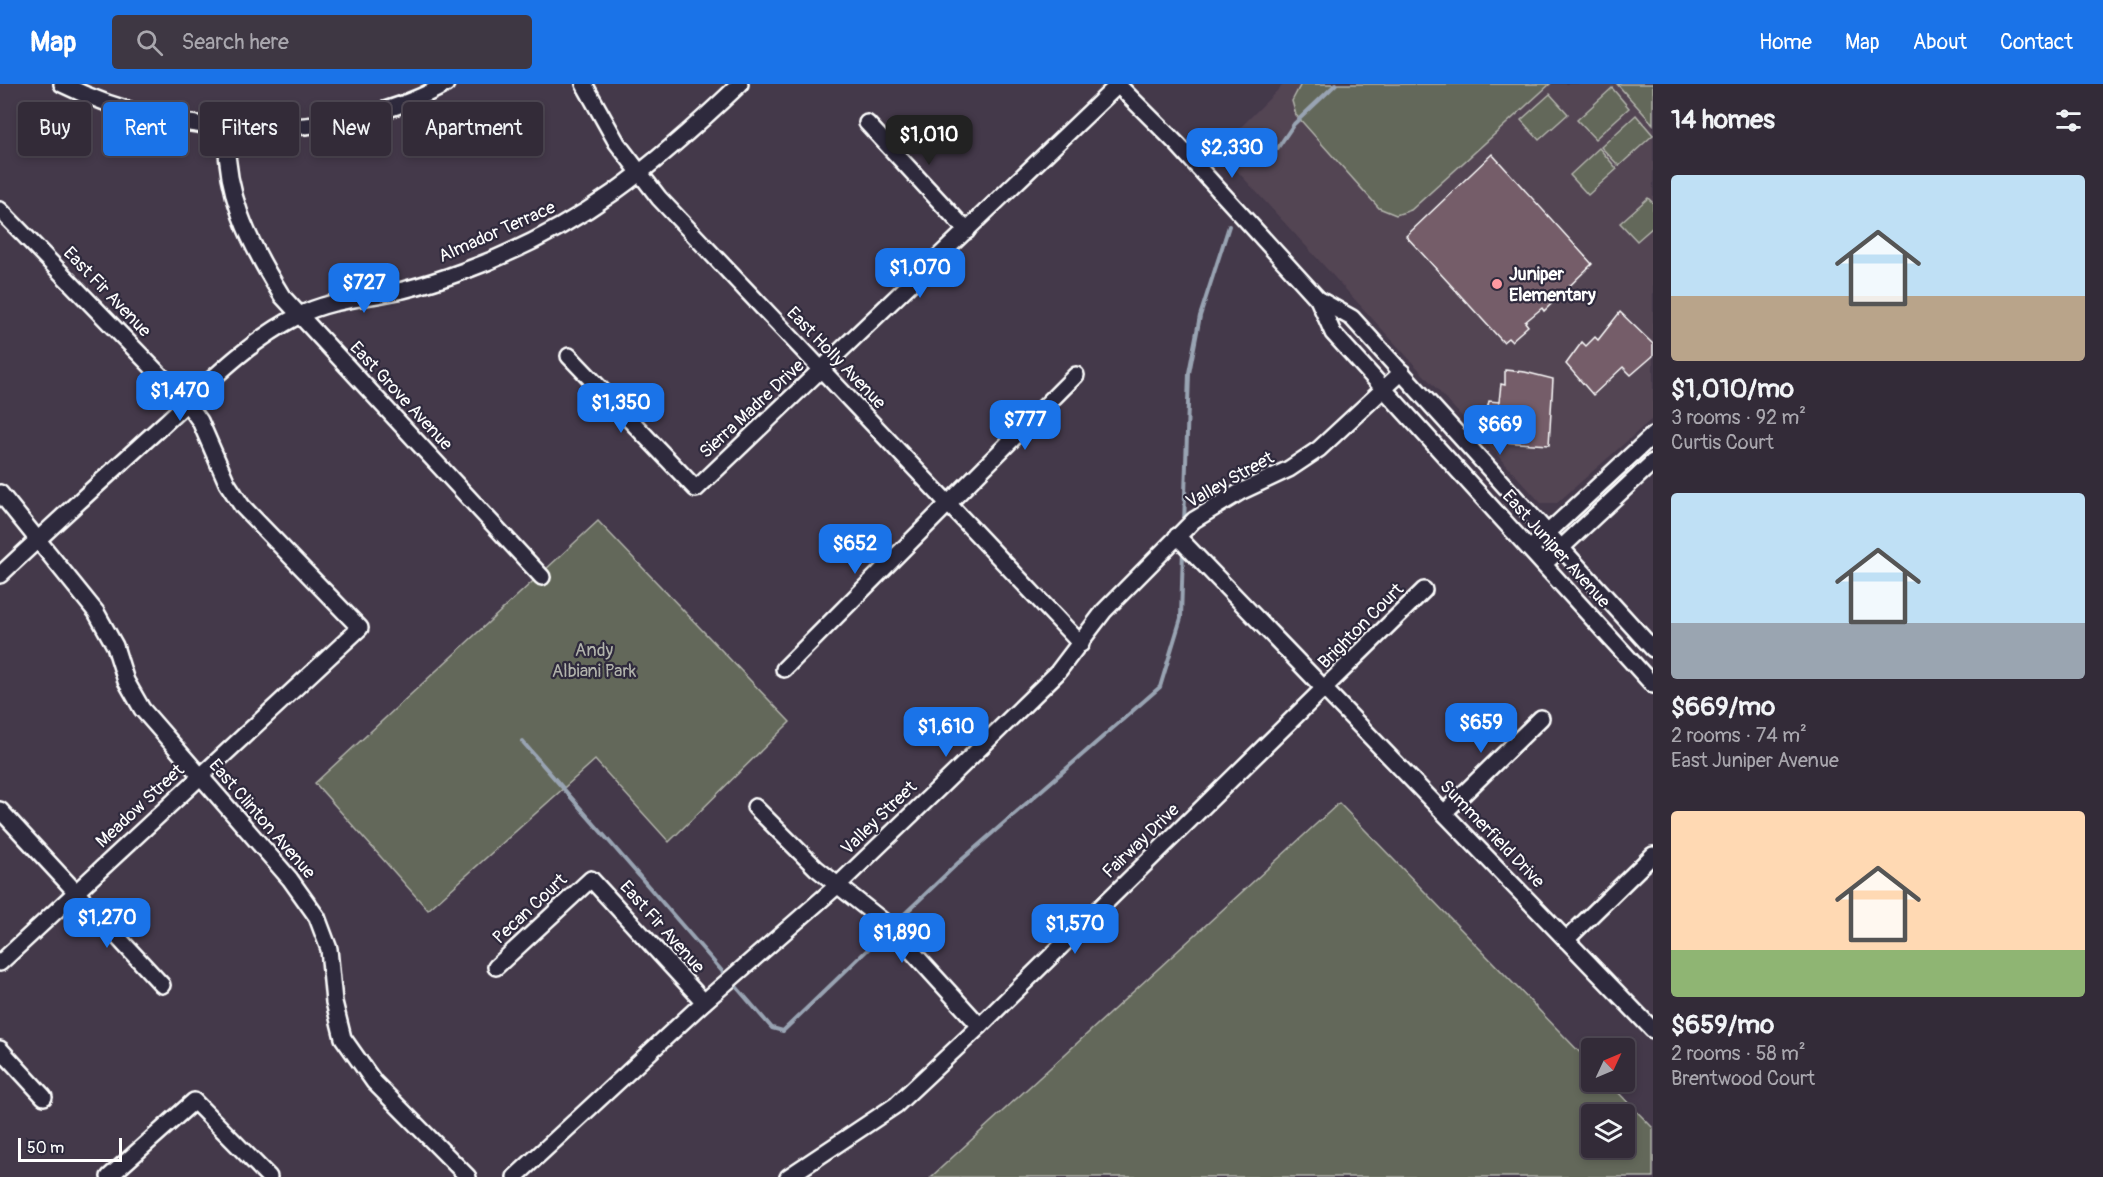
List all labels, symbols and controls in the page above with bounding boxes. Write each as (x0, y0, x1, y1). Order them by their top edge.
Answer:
search box (112, 15, 532, 69)
text: Map (30, 25, 76, 60)
icon: search (133, 26, 166, 59)
text: Search here (181, 28, 289, 56)
text: Home (1759, 29, 1812, 56)
text: Map (1845, 29, 1880, 56)
text: About (1913, 29, 1967, 56)
text: Contact (2000, 29, 2073, 56)
chip: Buy (18, 102, 91, 156)
chip: Rent (103, 102, 188, 156)
chip: Filters (200, 102, 299, 156)
chip: New (311, 102, 391, 156)
chip: Apartment (403, 102, 543, 156)
text: 14 homes (1671, 104, 1775, 136)
icon: filters (2052, 104, 2085, 137)
pin: $1,010 (880, 115, 978, 166)
text: $1,010 (900, 122, 958, 147)
pin: $2,330 (1183, 128, 1281, 179)
text: $2,330 (1200, 135, 1264, 160)
street label: Almador Terrace (435, 196, 559, 268)
icon: home (1824, 214, 1932, 322)
street label: East Fir Avenue (58, 242, 156, 342)
pin: $1,070 (871, 248, 969, 299)
text: $1,070 (889, 255, 951, 280)
pin: $727 (328, 263, 400, 314)
place label: Juniper Elementary (1509, 263, 1596, 307)
text: $727 (342, 270, 386, 295)
marker: Juniper Elementary (1490, 277, 1504, 291)
street label: East Holly Avenue (781, 302, 891, 414)
street label: East Grove Avenue (345, 337, 458, 455)
street label: Sierra Madre Drive (695, 354, 809, 463)
pin: $1,470 (131, 371, 229, 422)
text: $1,010/mo (1671, 373, 1794, 405)
text: $1,470 (150, 378, 210, 403)
pin: $1,350 (572, 383, 670, 434)
text: $1,350 (591, 390, 651, 415)
pin: $777 (989, 400, 1061, 451)
pin: $669 (1464, 405, 1536, 456)
text: 3 rooms · 92 m² (1671, 405, 1806, 430)
text: $777 (1004, 407, 1046, 432)
text: $669 (1478, 412, 1522, 437)
text: Curtis Court (1671, 430, 1774, 455)
street label: Valley Street (1182, 446, 1279, 514)
street label: East Juniper Avenue (1497, 485, 1615, 613)
pin: $652 (819, 524, 891, 575)
text: $652 (833, 531, 877, 556)
icon: home (1824, 532, 1932, 640)
street label: Brighton Court (1313, 578, 1409, 674)
park label: Andy Albiani Park (552, 639, 637, 683)
text: $669/mo (1671, 691, 1775, 723)
pin: $659 (1445, 703, 1517, 754)
pin: $1,610 (897, 707, 995, 758)
text: $659 (1459, 710, 1503, 735)
text: $1,610 (918, 714, 974, 739)
text: 2 rooms · 74 m² (1671, 723, 1807, 748)
text: East Juniper Avenue (1671, 748, 1839, 773)
street label: East Clinton Avenue (204, 754, 320, 884)
street label: Meadow Street (91, 759, 190, 853)
street label: Summerfield Drive (1435, 775, 1549, 893)
street label: Valley Street (836, 776, 922, 860)
street label: Fairway Drive (1098, 799, 1184, 883)
icon: home (1824, 850, 1932, 958)
street label: Pecan Court (488, 868, 573, 949)
street label: East Fir Avenue (614, 876, 710, 978)
pin: $1,270 (58, 898, 156, 949)
pin: $1,570 (1026, 904, 1124, 955)
text: $1,270 (77, 905, 137, 930)
text: $1,570 (1046, 911, 1104, 936)
pin: $1,890 (853, 913, 951, 964)
text: $1,890 (873, 920, 931, 945)
text: $659/mo (1671, 1009, 1774, 1041)
north arrow (1581, 1038, 1635, 1092)
map controls (1581, 1038, 1635, 1158)
text: 2 rooms · 58 m² (1671, 1041, 1806, 1066)
text: Brentwood Court (1671, 1066, 1815, 1091)
button: layers (1581, 1104, 1635, 1158)
scale bar (18, 1135, 122, 1162)
text: 50 m (27, 1138, 64, 1158)

